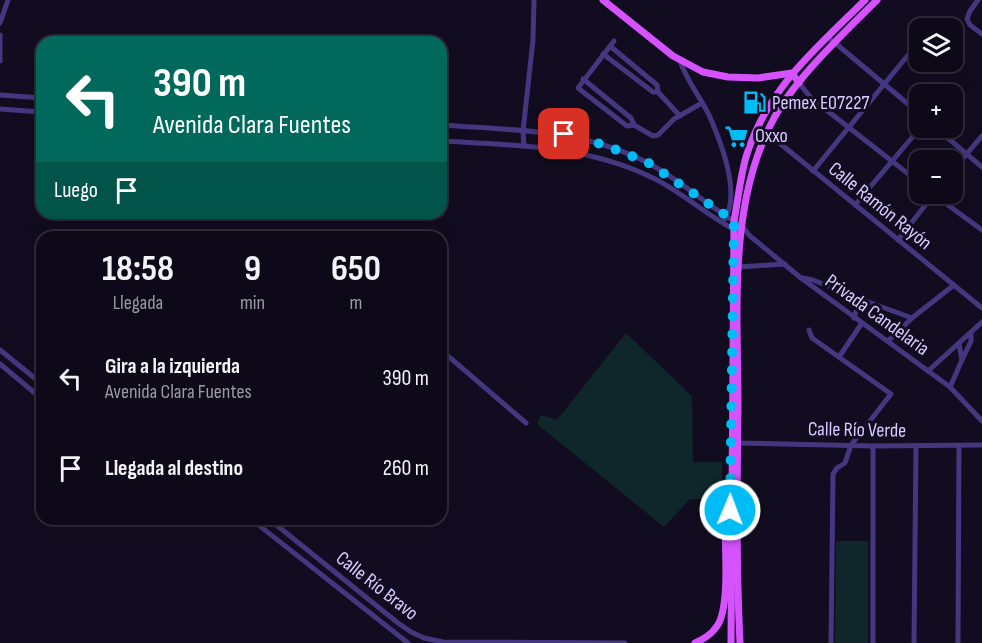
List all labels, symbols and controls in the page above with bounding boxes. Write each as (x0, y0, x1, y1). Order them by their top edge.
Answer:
map controls (909, 18, 963, 204)
button: layers (909, 18, 963, 72)
text: 390 m (153, 58, 246, 109)
icon: left (54, 60, 132, 138)
button: + (909, 84, 963, 138)
fuel station icon: Pemex E07227 (741, 90, 767, 116)
place label: Pemex E07227 (772, 91, 869, 115)
pin (538, 108, 589, 159)
text: Avenida Clara Fuentes (153, 109, 351, 141)
icon: arrive (547, 117, 580, 150)
supermarket icon: Oxxo (724, 123, 750, 149)
place label: Oxxo (755, 124, 788, 148)
button: − (909, 150, 963, 204)
street label: Calle Ramón Rayón (823, 157, 937, 255)
icon: arrive (110, 174, 143, 207)
text: Luego (54, 177, 98, 204)
text: 18:58 (102, 248, 174, 291)
text: 9 (244, 248, 261, 291)
text: 650 (331, 248, 381, 291)
street label: Privada Candelaria (820, 269, 934, 361)
text: Llegada (113, 291, 163, 315)
text: min (240, 291, 265, 315)
text: m (350, 291, 362, 315)
text: Gira a la izquierda (105, 353, 240, 380)
icon: left (54, 362, 87, 395)
text: 390 m (383, 365, 429, 392)
text: Avenida Clara Fuentes (105, 380, 252, 404)
street label: Calle Río Verde (808, 417, 906, 443)
icon: arrive (54, 452, 87, 485)
text: Llegada al destino (105, 455, 243, 482)
text: 260 m (383, 455, 429, 482)
position arrow (698, 478, 762, 542)
street label: Calle Río Bravo (331, 546, 423, 626)

